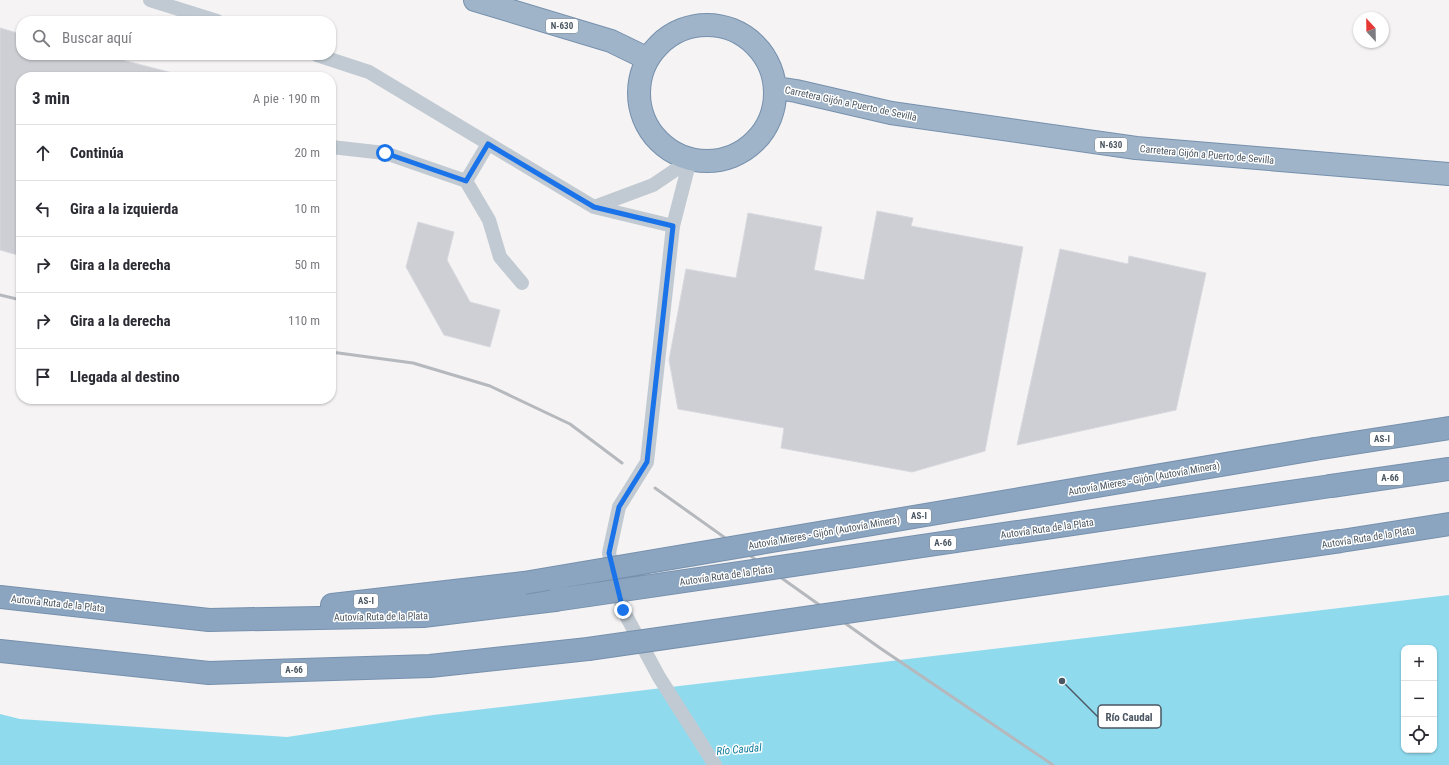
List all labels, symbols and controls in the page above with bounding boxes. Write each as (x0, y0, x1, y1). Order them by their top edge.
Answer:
north arrow (1353, 12, 1389, 48)
search box (16, 16, 336, 60)
road number: N-630 (546, 19, 578, 33)
icon: search (30, 27, 52, 49)
text: Buscar aquí (62, 29, 132, 47)
street label: Carretera Gijón a Puerto de Sevilla (784, 84, 918, 123)
text: 3 min (32, 88, 70, 108)
text: A pie · 190 m (253, 91, 320, 106)
road number: N-630 (1095, 138, 1127, 152)
icon: ahead (32, 142, 54, 164)
street label: Carretera Gijón a Puerto de Sevilla (1139, 143, 1275, 166)
text: Continúa (70, 144, 124, 162)
route start (376, 144, 394, 162)
text: 20 m (294, 145, 320, 160)
icon: left (32, 198, 54, 220)
text: Gira a la izquierda (70, 200, 178, 218)
text: 10 m (294, 201, 320, 216)
icon: right (32, 254, 54, 276)
text: Gira a la derecha (70, 256, 171, 274)
text: 50 m (294, 257, 320, 272)
icon: right (32, 310, 54, 332)
text: Gira a la derecha (70, 312, 171, 330)
text: 110 m (288, 313, 320, 328)
icon: arrive (32, 366, 54, 388)
text: Llegada al destino (70, 368, 180, 386)
road number: AS-I (1370, 432, 1394, 446)
street label: Autovía Mieres - Gijón (Autovía Minera) (1067, 460, 1221, 498)
road number: A-66 (1377, 471, 1403, 485)
road number: AS-I (907, 509, 931, 523)
street label: Autovía Mieres - Gijón (Autovía Minera) (747, 514, 901, 552)
street label: Autovía Ruta de la Plata (1000, 516, 1095, 540)
street label: Autovía Ruta de la Plata (1321, 525, 1416, 550)
road number: A-66 (930, 536, 956, 550)
street label: Autovía Ruta de la Plata (679, 563, 774, 587)
street label: Autovía Ruta de la Plata (11, 593, 105, 614)
road number: AS-I (354, 594, 378, 608)
route end (614, 601, 632, 619)
street label: Autovía Ruta de la Plata (334, 610, 428, 623)
map controls (1401, 645, 1437, 753)
button: + (1401, 645, 1437, 681)
road number: A-66 (281, 663, 307, 677)
button: − (1401, 681, 1437, 717)
callout: Río Caudal (1098, 705, 1161, 728)
text: Río Caudal (1105, 711, 1153, 724)
button: locate (1401, 717, 1437, 753)
water label: Río Caudal (716, 741, 763, 758)

